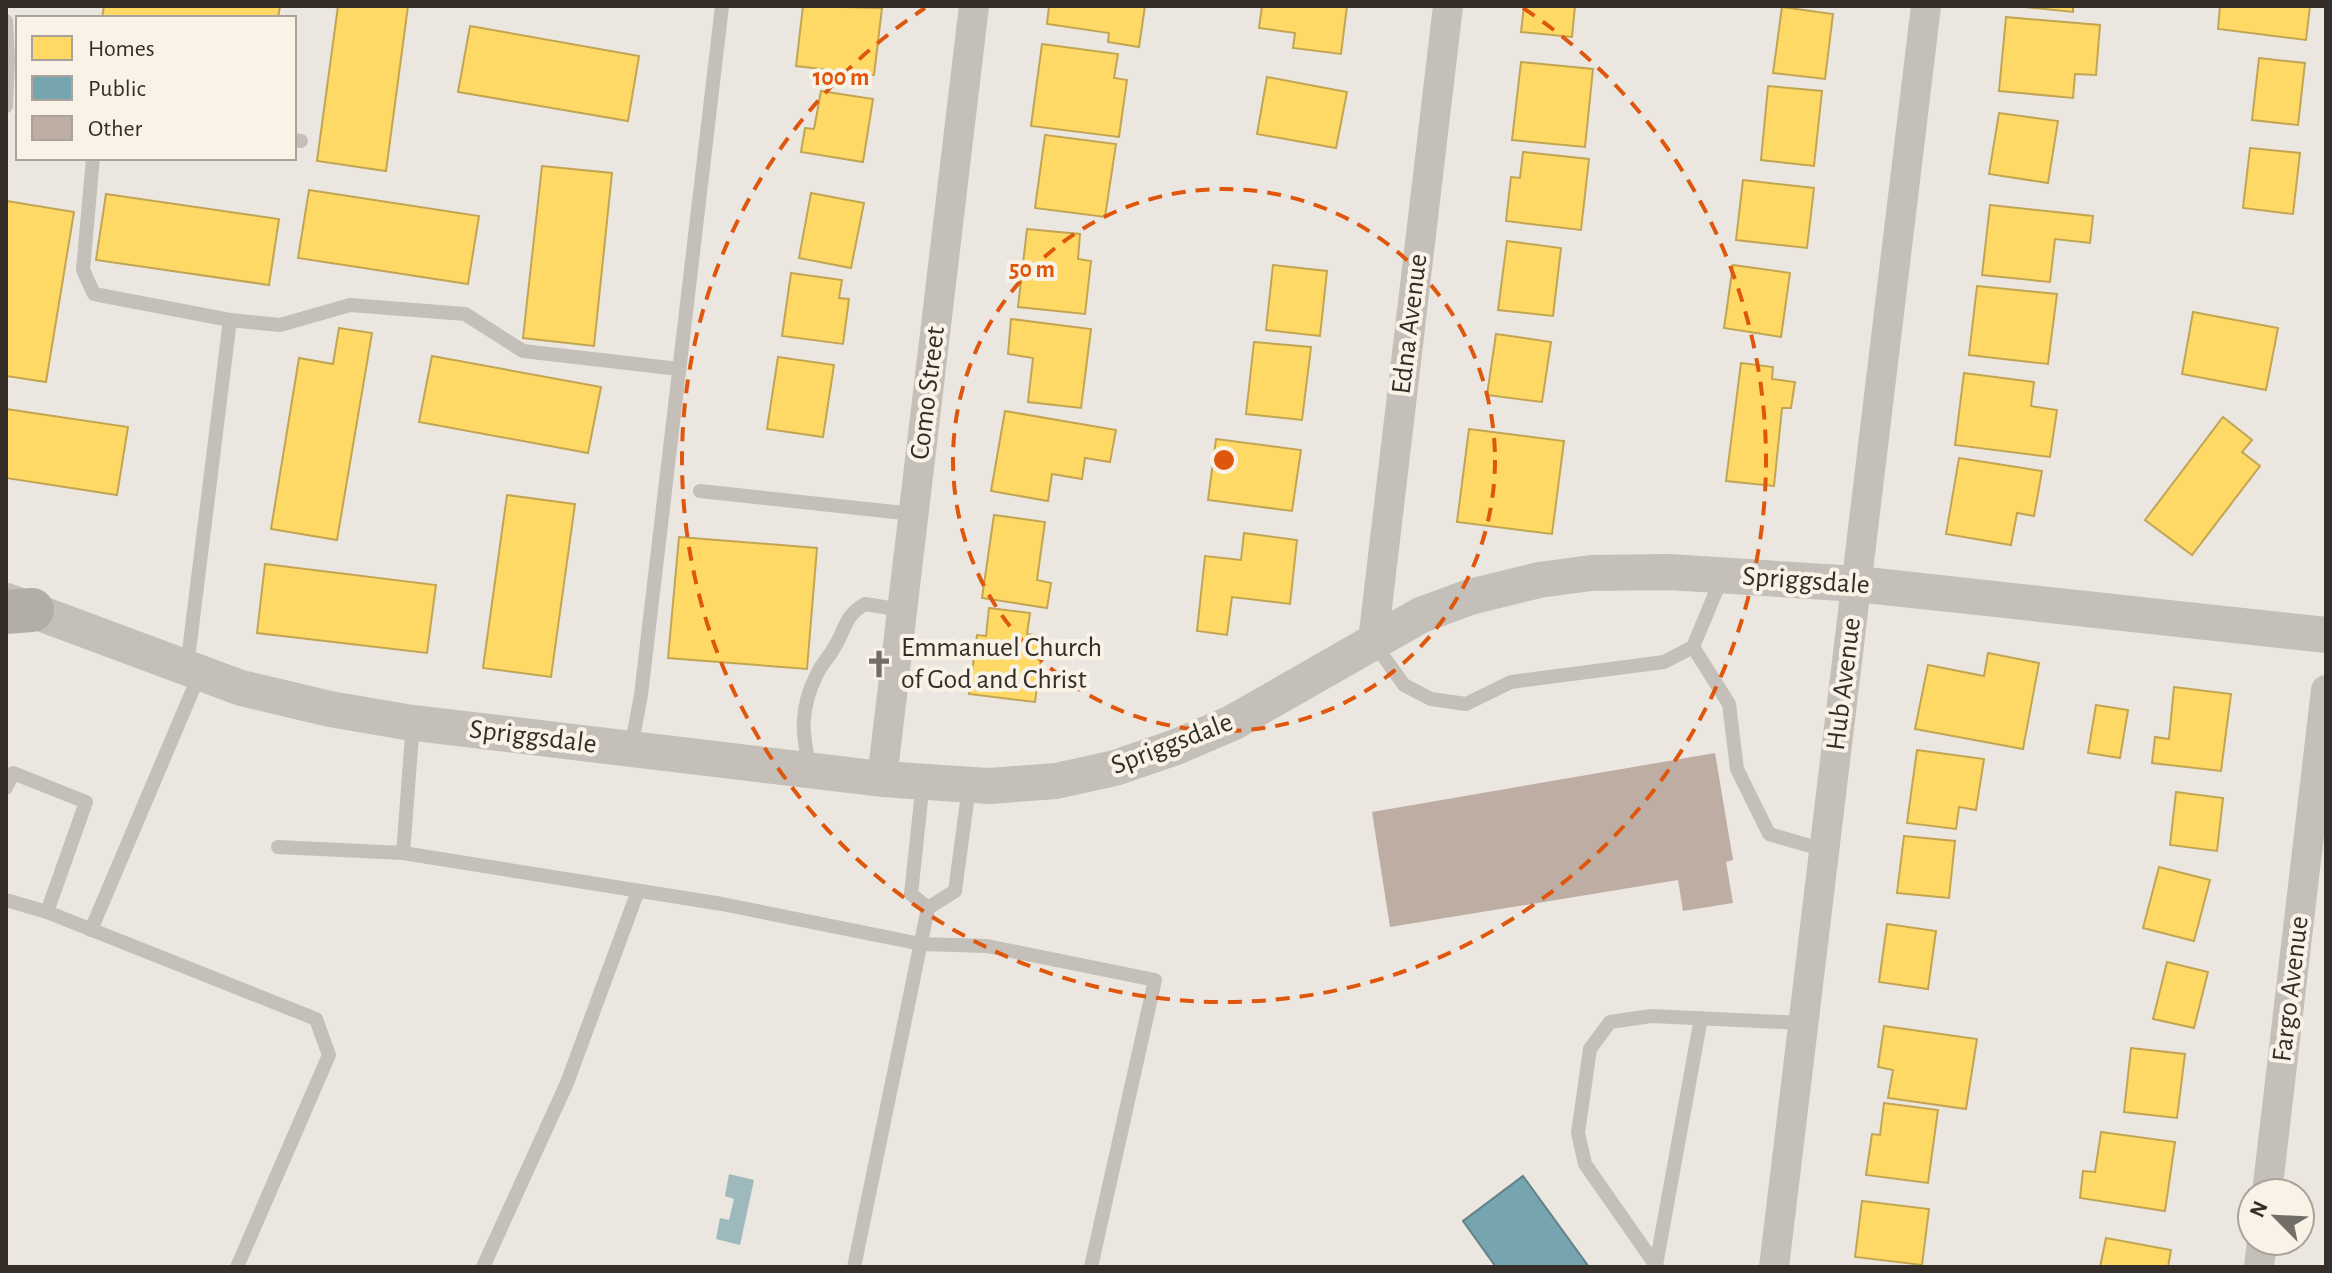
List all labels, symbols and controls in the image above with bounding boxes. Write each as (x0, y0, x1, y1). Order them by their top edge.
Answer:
legend (16, 16, 296, 160)
text: Homes (88, 37, 155, 61)
text: 100 m (813, 66, 869, 90)
text: Public (88, 77, 146, 101)
text: Other (88, 117, 142, 141)
street label: Edna Avenue (1388, 252, 1432, 396)
text: 50 m (1009, 258, 1055, 282)
street label: Como Street (906, 325, 950, 461)
centre of rings (1210, 446, 1238, 474)
street label: Spriggsdale (1741, 563, 1871, 599)
street label: Hub Avenue (1822, 616, 1866, 752)
place label: Emmanuel Church of God and Christ (901, 634, 1102, 694)
church icon: Emmanuel Church of God and Christ (864, 649, 894, 679)
street label: Spriggsdale (1107, 708, 1237, 780)
street label: Spriggsdale (468, 715, 598, 759)
street label: Fargo Avenue (2268, 915, 2314, 1063)
north arrow (2236, 1177, 2316, 1257)
text: N (2245, 1198, 2272, 1221)

